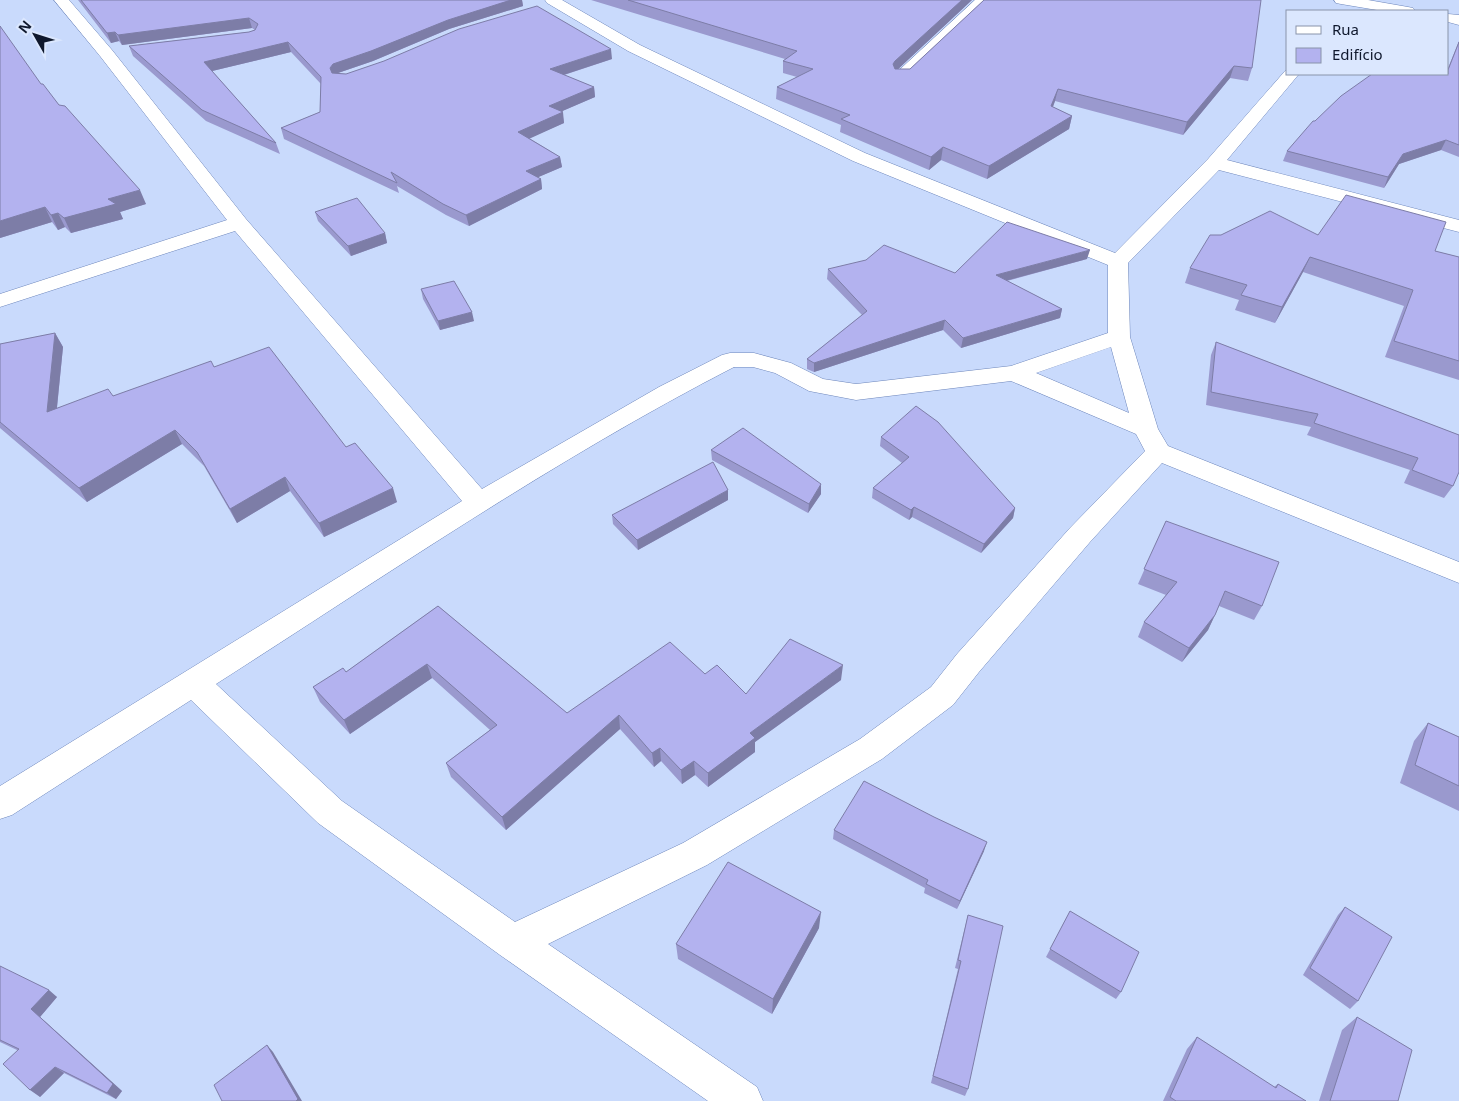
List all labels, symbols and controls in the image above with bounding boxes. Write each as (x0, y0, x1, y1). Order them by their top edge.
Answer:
north arrow (10, 10, 60, 60)
legend (1286, 10, 1449, 75)
text: N (14, 16, 35, 37)
text: Rua (1332, 19, 1359, 39)
text: Edifício (1332, 44, 1383, 64)

